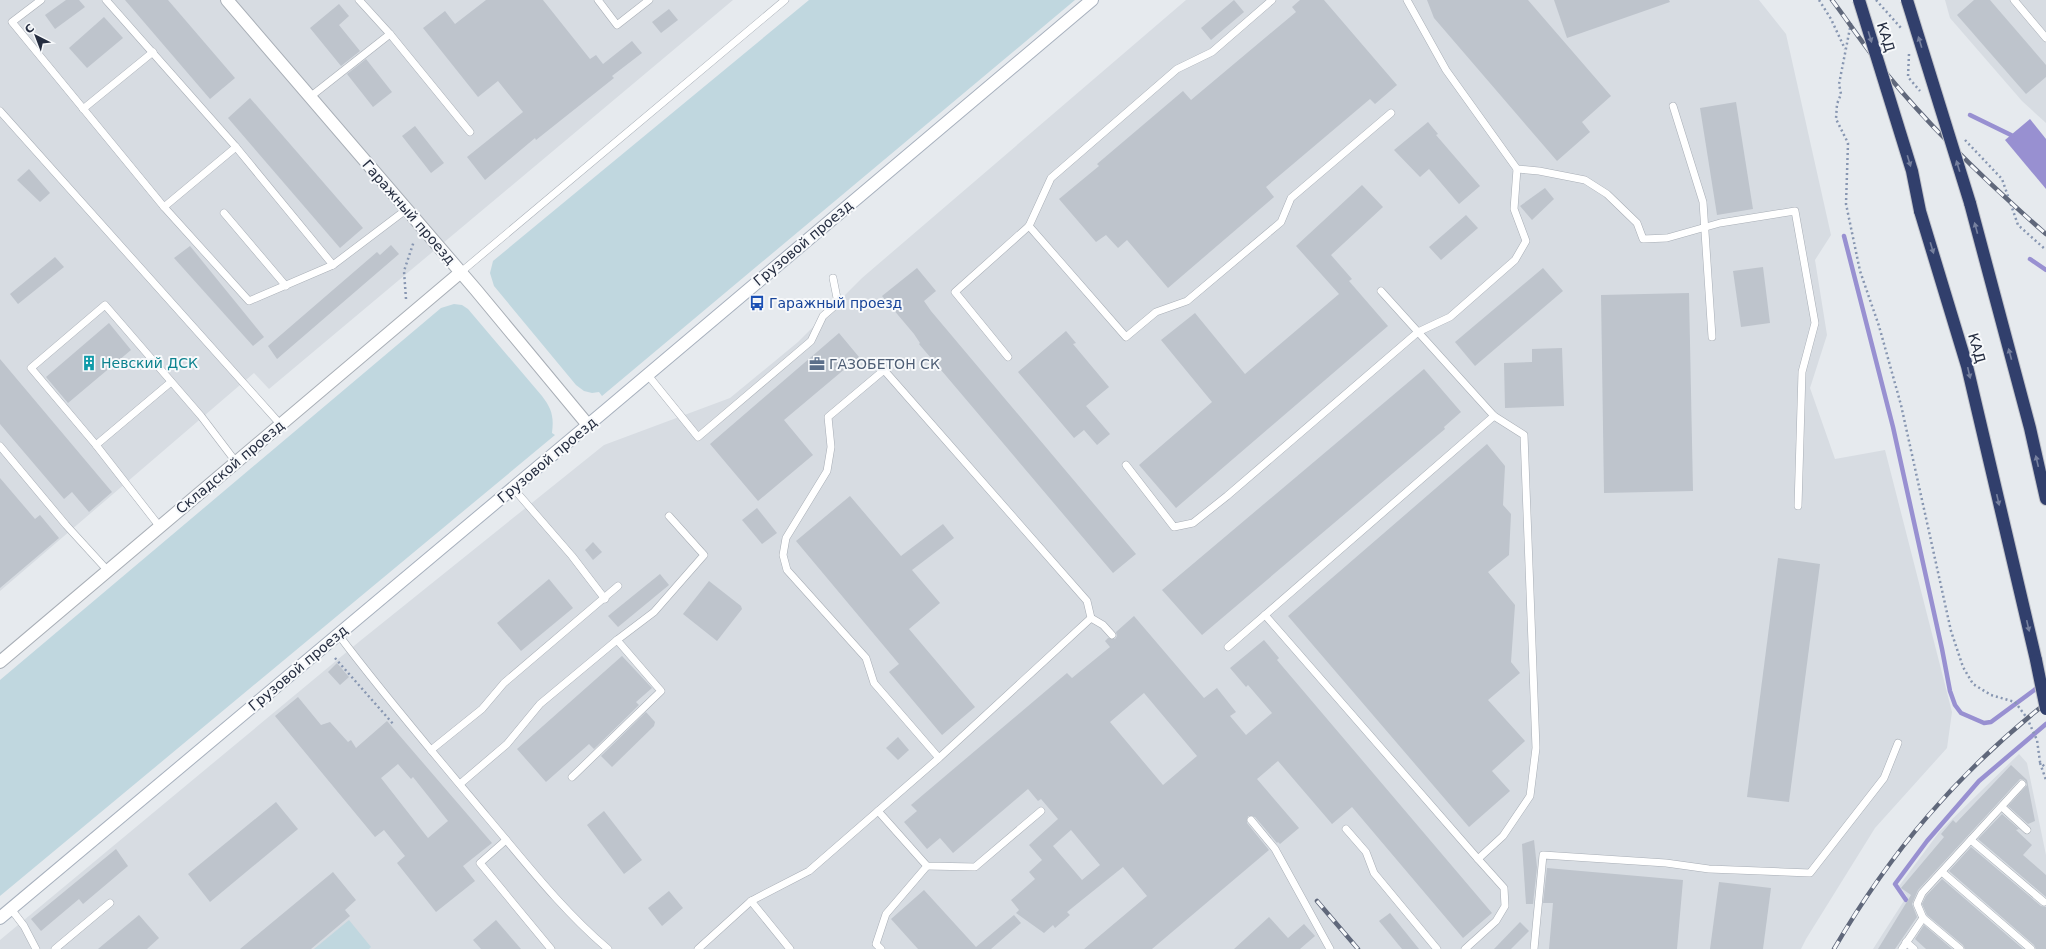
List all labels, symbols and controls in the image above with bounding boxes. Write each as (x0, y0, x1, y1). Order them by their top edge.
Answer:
north arrow (16, 16, 56, 56)
street label: КАД (1874, 20, 1898, 54)
text: С (22, 21, 37, 36)
one-way arrow (1867, 32, 1873, 44)
one-way arrow (1917, 36, 1923, 48)
street label: Гаражный проезд (359, 156, 459, 268)
one-way arrow (1906, 156, 1912, 168)
one-way arrow (1955, 160, 1961, 172)
street label: Грузовой проезд (750, 197, 856, 289)
one-way arrow (1973, 222, 1979, 235)
one-way arrow (1929, 243, 1935, 255)
bus stop icon: Гаражный проезд (748, 294, 766, 312)
place label: Гаражный проезд (769, 295, 902, 311)
street label: КАД (1965, 331, 1989, 365)
one-way arrow (2007, 348, 2013, 360)
building icon: Невский ДСК (80, 354, 98, 372)
place label: Невский ДСК (101, 355, 198, 371)
office icon: ГАЗОБЕТОН СК (808, 355, 826, 373)
place label: ГАЗОБЕТОН СК (829, 356, 940, 372)
one-way arrow (1966, 367, 1972, 379)
street label: Грузовой проезд (494, 414, 600, 506)
street label: Складской проезд (173, 417, 287, 517)
one-way arrow (2034, 455, 2040, 467)
one-way arrow (1996, 493, 2002, 506)
one-way arrow (2026, 620, 2032, 632)
street label: Грузовой проезд (245, 622, 351, 714)

